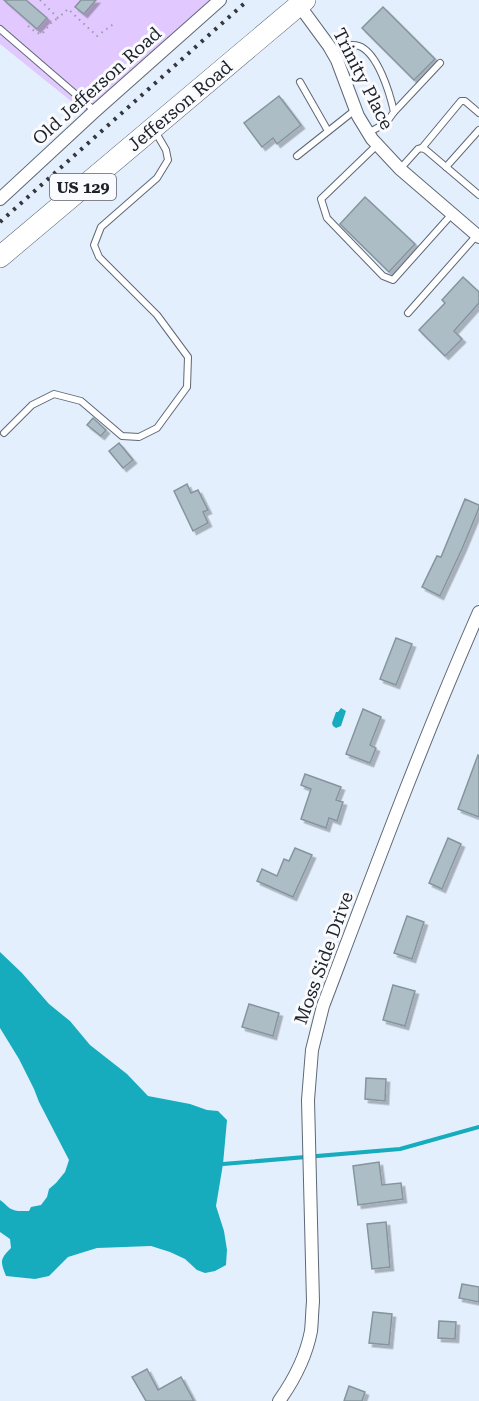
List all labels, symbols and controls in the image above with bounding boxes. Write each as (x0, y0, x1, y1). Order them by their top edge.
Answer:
street label: Old Jefferson Road (28, 22, 166, 149)
street label: Trinity Place (329, 25, 398, 133)
street label: Jefferson Road (123, 56, 237, 155)
road number: US 129 (50, 174, 116, 200)
street label: Moss Side Drive (290, 889, 357, 1027)

